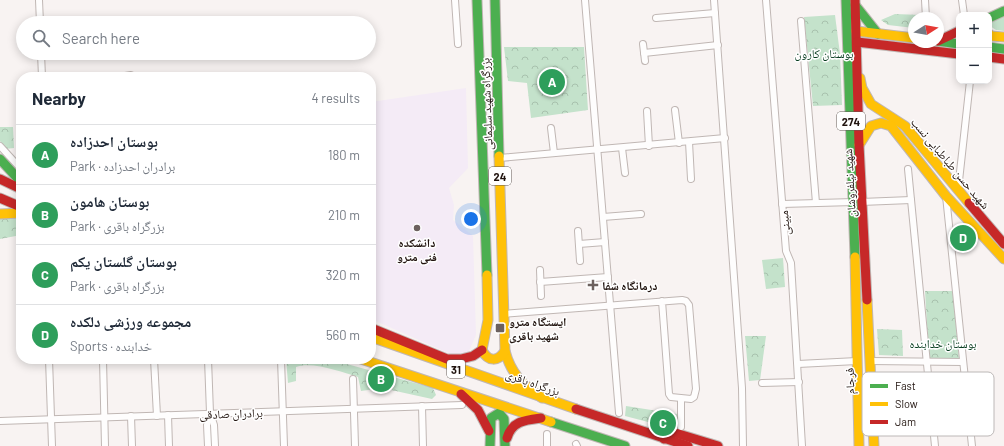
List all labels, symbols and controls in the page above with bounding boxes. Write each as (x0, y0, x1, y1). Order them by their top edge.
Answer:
north arrow (908, 12, 944, 48)
map controls (956, 12, 992, 84)
button: + (956, 12, 992, 48)
search box (16, 16, 376, 60)
icon: search (30, 27, 52, 49)
text: Search here (62, 29, 140, 47)
park label: بوستان کارون (795, 46, 853, 61)
button: − (956, 48, 992, 84)
street label: بزرگراه شهید سلیمانی (477, 58, 496, 150)
pin: A (539, 67, 565, 97)
text: Nearby (32, 88, 86, 108)
text: 4 results (312, 90, 360, 106)
road number: 274 (837, 112, 865, 130)
street label: شهید حسن طباطبایی نسب (908, 115, 993, 212)
text: بوستان احدزاده (70, 132, 158, 150)
text: A (41, 147, 49, 163)
text: 180 m (328, 147, 360, 163)
street label: شهید نیلفروشان (840, 148, 859, 218)
text: Park · برادران احدزاده (70, 158, 175, 174)
road number: 24 (489, 167, 511, 185)
text: بوستان هامون (70, 192, 149, 210)
text: B (41, 207, 49, 223)
text: 210 m (328, 207, 360, 223)
your location (461, 209, 481, 229)
street label: مبینی (776, 210, 793, 236)
text: Park · بزرگراه باقری (70, 218, 165, 234)
marker: دانشکده فنی مترو (412, 223, 422, 233)
pin: D (950, 223, 976, 253)
place label: دانشکده فنی مترو (397, 235, 437, 265)
text: بوستان گلستان یکم (70, 252, 177, 270)
text: C (41, 267, 49, 283)
text: 320 m (326, 267, 360, 283)
text: Park · بزرگراه باقری (70, 278, 165, 294)
place label: درمانگاه شفا (602, 278, 658, 293)
marker: درمانگاه شفا (587, 279, 599, 291)
text: مجموعه ورزشی دلکده (70, 312, 191, 330)
place label: ایستگاه مترو شهید باقری (509, 314, 566, 344)
marker: ایستگاه مترو شهید باقری (494, 322, 506, 334)
text: D (41, 327, 49, 343)
text: 560 m (326, 327, 360, 343)
park label: بوستان خدابنده (909, 336, 977, 351)
text: Sports · خدابنده (70, 338, 152, 354)
road number: 31 (447, 360, 465, 378)
pin: B (368, 364, 394, 394)
street label: بزرگراه باقری (504, 366, 562, 399)
street label: فرجام (842, 368, 858, 394)
legend (862, 372, 994, 436)
text: Fast (895, 379, 916, 392)
text: Slow (895, 397, 918, 410)
street label: برادران صادقی (199, 405, 263, 422)
pin: C (650, 408, 676, 438)
text: Jam (895, 415, 916, 428)

